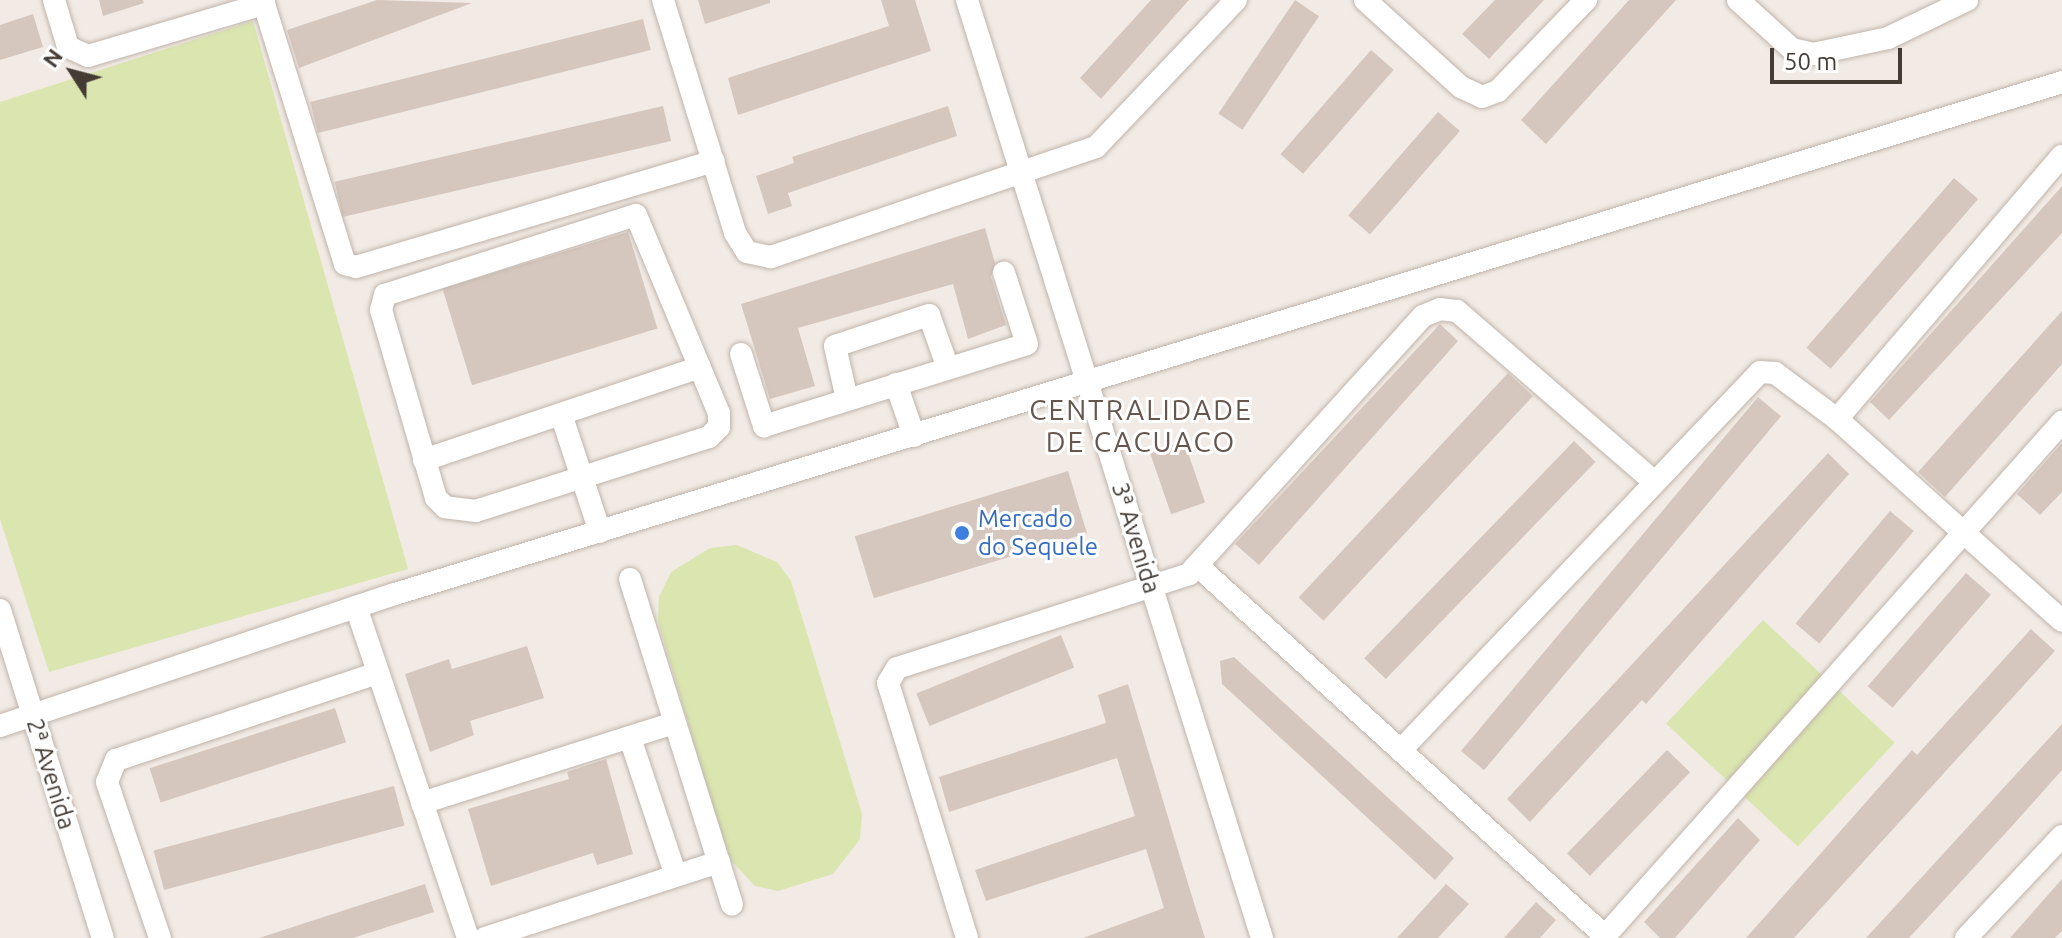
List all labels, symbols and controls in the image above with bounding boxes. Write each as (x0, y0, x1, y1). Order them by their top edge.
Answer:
north arrow (32, 32, 112, 112)
scale bar (1774, 32, 1906, 82)
text: N (37, 44, 67, 72)
text: 50 m (1784, 48, 1837, 75)
district label: CENTRALIDADE DE CACUACO (1029, 393, 1253, 459)
street label: 3ª Avenida (1106, 479, 1166, 597)
place label: Mercado do Sequele (978, 505, 1098, 561)
marker: Mercado do Sequele (953, 524, 971, 542)
street label: 2ª Avenida (21, 715, 81, 833)

